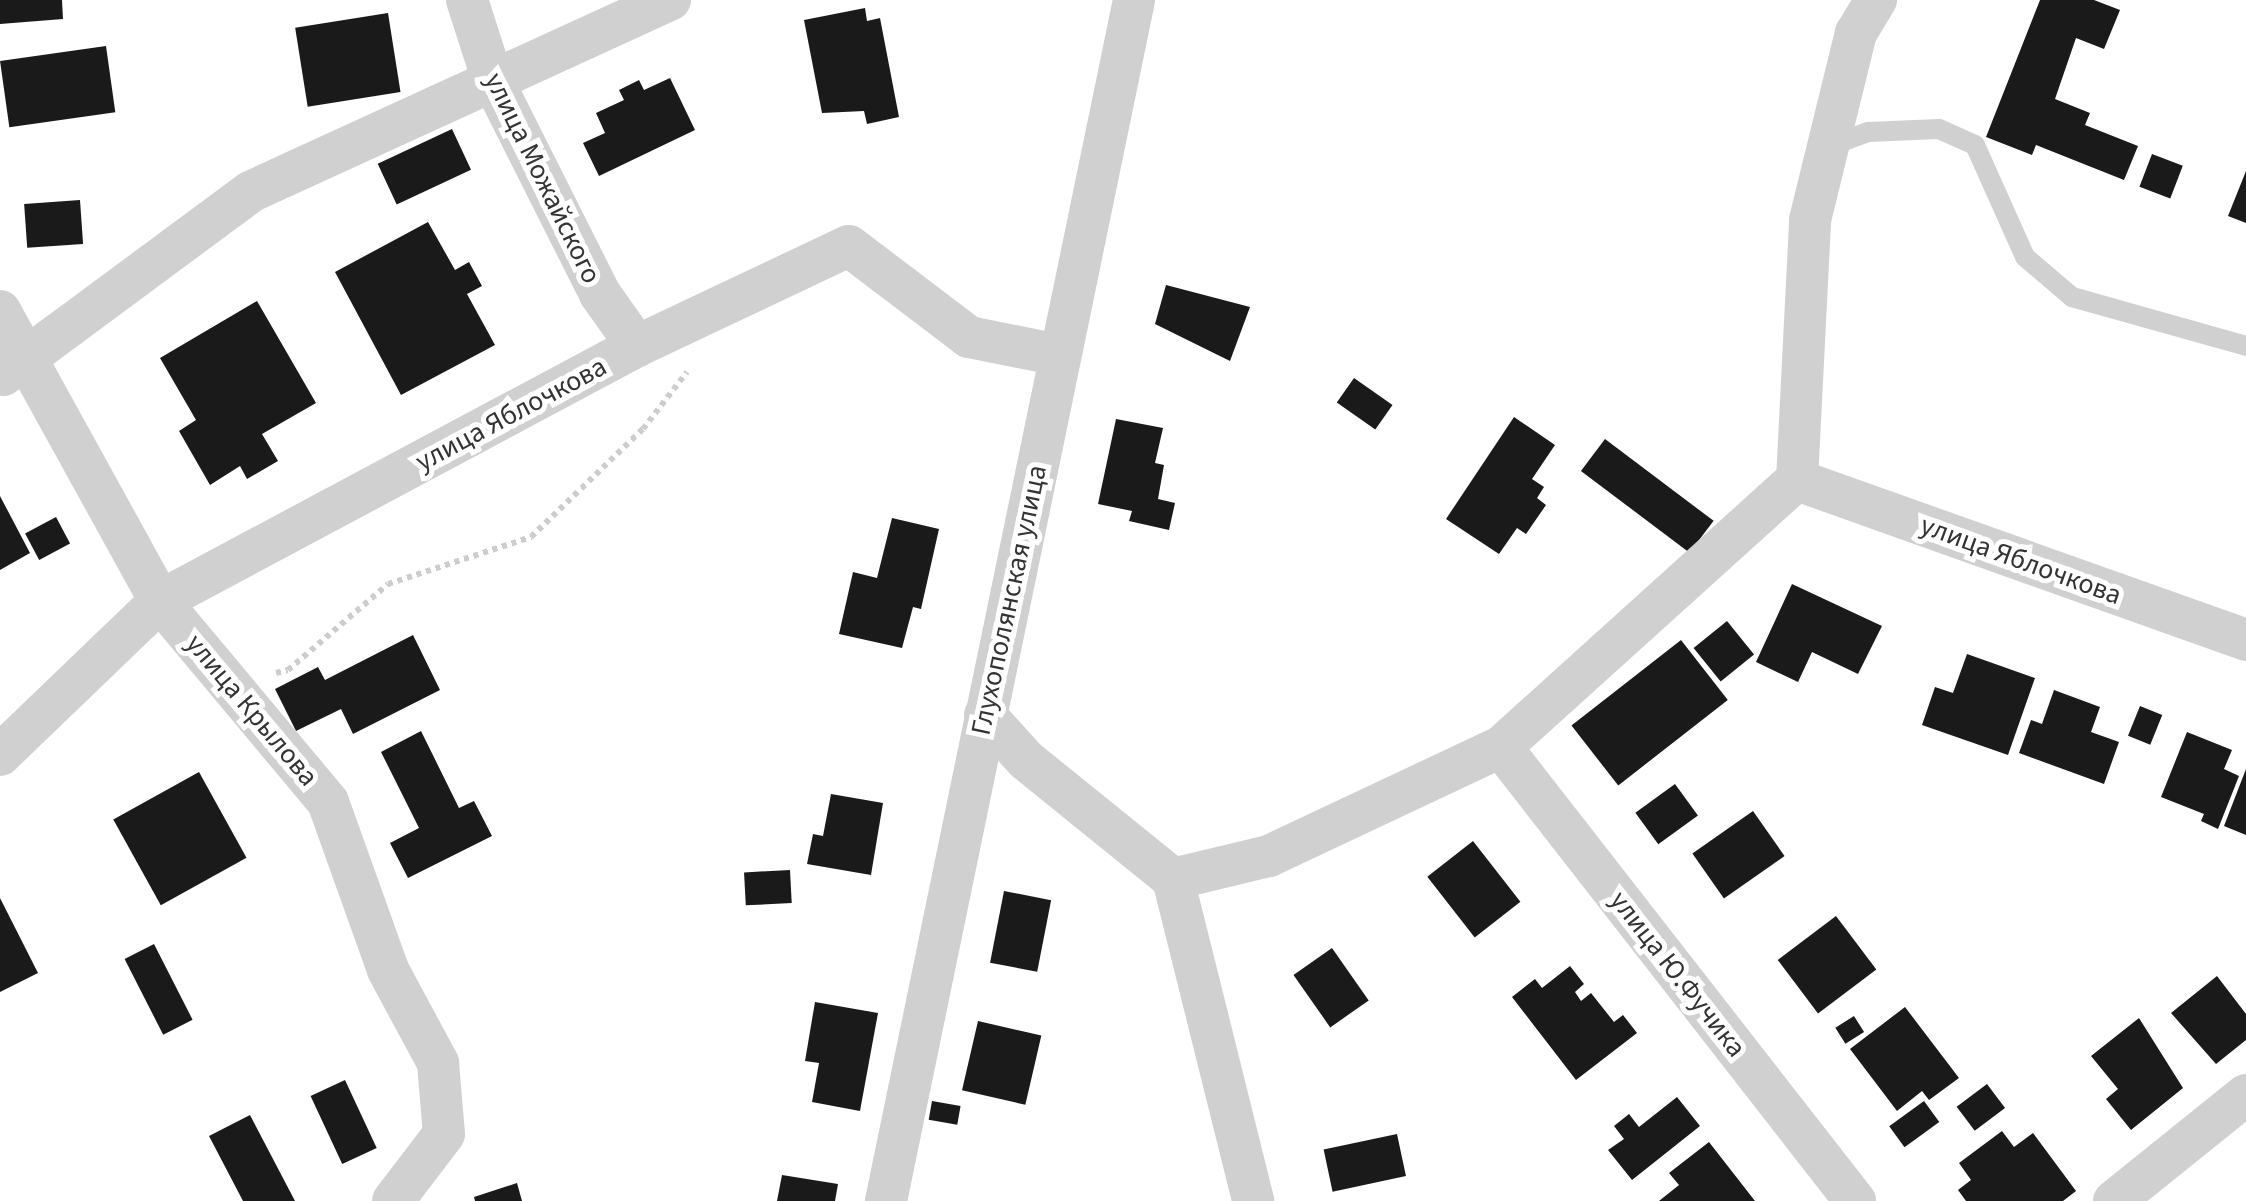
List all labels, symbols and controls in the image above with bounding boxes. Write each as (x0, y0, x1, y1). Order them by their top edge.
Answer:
street label: улица Можайского (477, 67, 609, 289)
street label: улица Яблочкова (410, 350, 612, 478)
street label: Глухополянская улица (964, 462, 1054, 738)
street label: улица Яблочкова (1916, 508, 2126, 612)
street label: улица Крылова (179, 627, 325, 793)
street label: улица Ю.Фучика (1603, 884, 1753, 1064)

